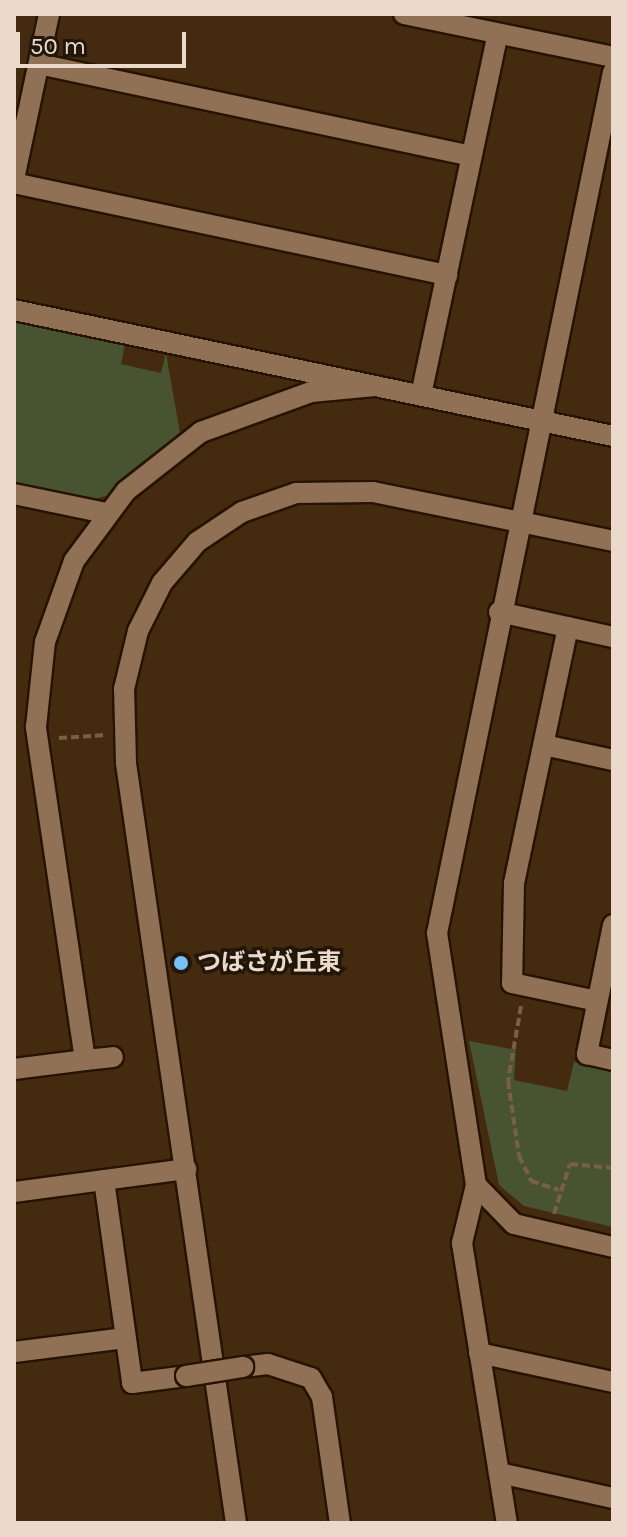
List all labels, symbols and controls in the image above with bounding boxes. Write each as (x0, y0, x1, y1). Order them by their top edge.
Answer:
scale bar (20, 16, 190, 66)
text: 50 m (30, 32, 86, 60)
place label: つばさが丘東 (197, 949, 341, 977)
marker: つばさが丘東 (172, 954, 190, 972)

